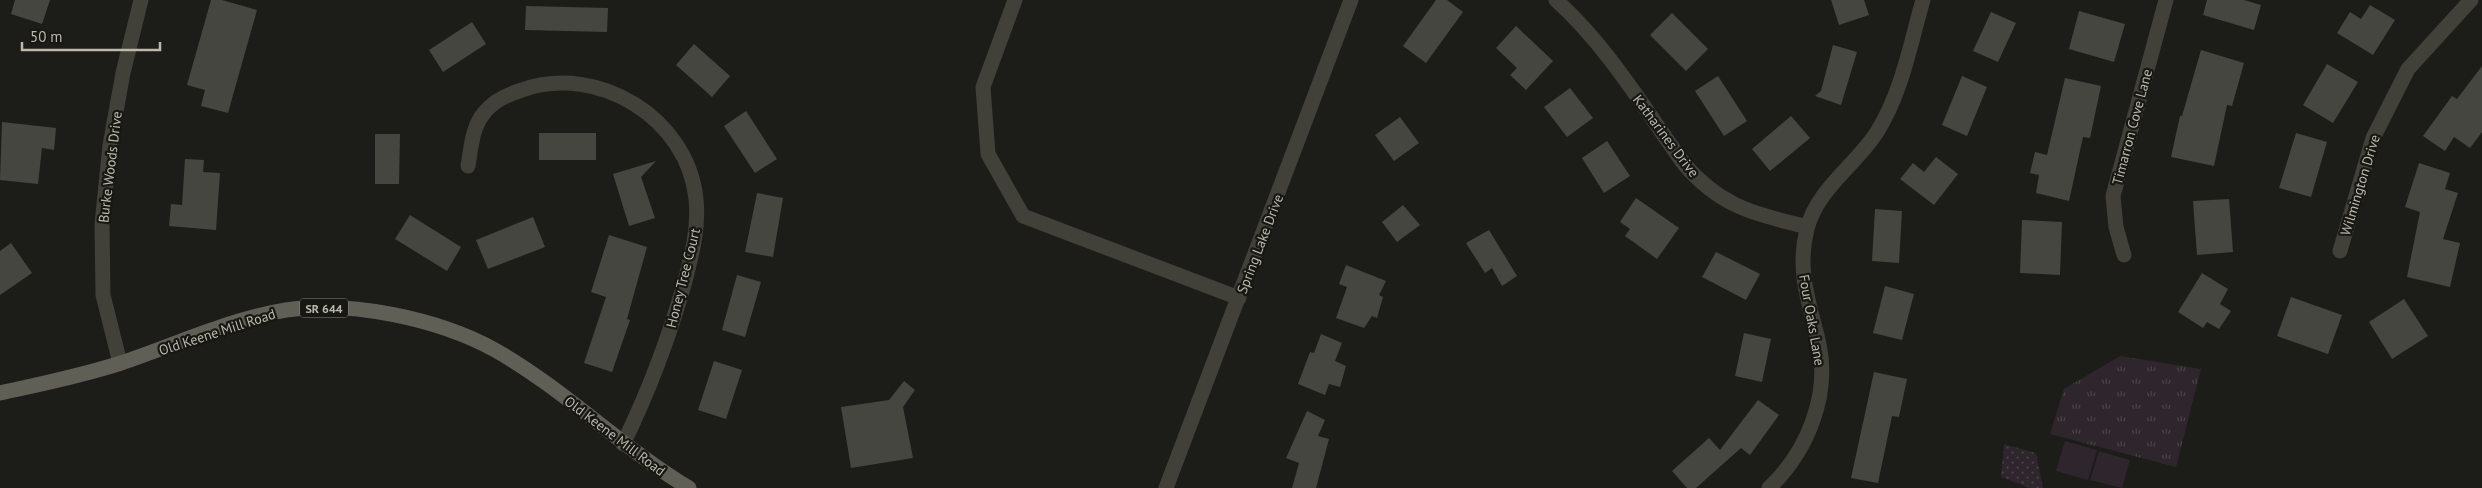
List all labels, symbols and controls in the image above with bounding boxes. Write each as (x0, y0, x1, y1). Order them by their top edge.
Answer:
scale bar (22, 20, 160, 52)
text: 50 m (30, 27, 63, 46)
street label: Timarron Cove Lane (2108, 67, 2156, 187)
street label: Katharines Drive (1629, 91, 1703, 181)
street label: Burke Woods Drive (94, 110, 126, 224)
street label: Wilmington Drive (2336, 132, 2384, 238)
street label: Spring Lake Drive (1233, 192, 1287, 296)
street label: Honey Tree Court (662, 226, 704, 330)
street label: Four Oaks Lane (1795, 273, 1829, 367)
road number: SR 644 (300, 298, 348, 318)
street label: Old Keene Mill Road (156, 305, 278, 359)
street label: Old Keene Mill Road (561, 392, 669, 480)

